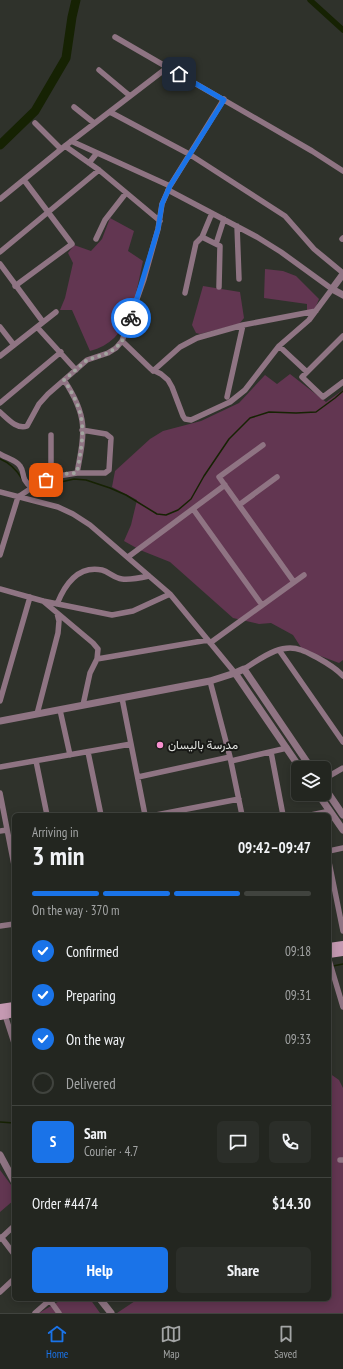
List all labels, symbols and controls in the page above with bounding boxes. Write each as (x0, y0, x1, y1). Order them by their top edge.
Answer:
pin (162, 57, 196, 91)
icon: home (168, 63, 190, 85)
courier (111, 298, 151, 338)
icon: bike (120, 307, 142, 329)
pin (29, 463, 63, 497)
icon: bag (35, 469, 57, 491)
place label: مدرسة بالیسان (168, 737, 238, 753)
marker: مدرسة بالیسان (155, 740, 165, 750)
map controls (291, 761, 331, 801)
button: layers (291, 761, 331, 801)
text: Arriving in (32, 824, 79, 841)
text: 09:42–09:47 (238, 838, 311, 857)
text: 3 min (32, 839, 85, 872)
text: On the way · 370 m (32, 902, 119, 919)
icon: check (32, 940, 54, 962)
text: Confirmed (66, 942, 119, 961)
text: 09:18 (285, 943, 311, 960)
icon: check (32, 984, 54, 1006)
text: Preparing (66, 986, 116, 1005)
text: 09:31 (285, 987, 311, 1004)
icon: check (32, 1028, 54, 1050)
text: On the way (66, 1030, 125, 1049)
text: 09:33 (285, 1031, 311, 1048)
text: Delivered (66, 1074, 116, 1093)
button: chat (217, 1121, 259, 1163)
button: phone (269, 1121, 311, 1163)
text: Sam (84, 1124, 107, 1143)
text: S (50, 1132, 56, 1151)
text: Courier · 4.7 (84, 1143, 138, 1160)
text: Order #4474 (32, 1194, 98, 1213)
text: $14.30 (272, 1194, 311, 1213)
button: Help (32, 1247, 168, 1293)
button: Share (176, 1247, 311, 1293)
tab: Home (46, 1323, 68, 1361)
tab: Map (160, 1323, 182, 1361)
tab: Saved (274, 1323, 297, 1361)

